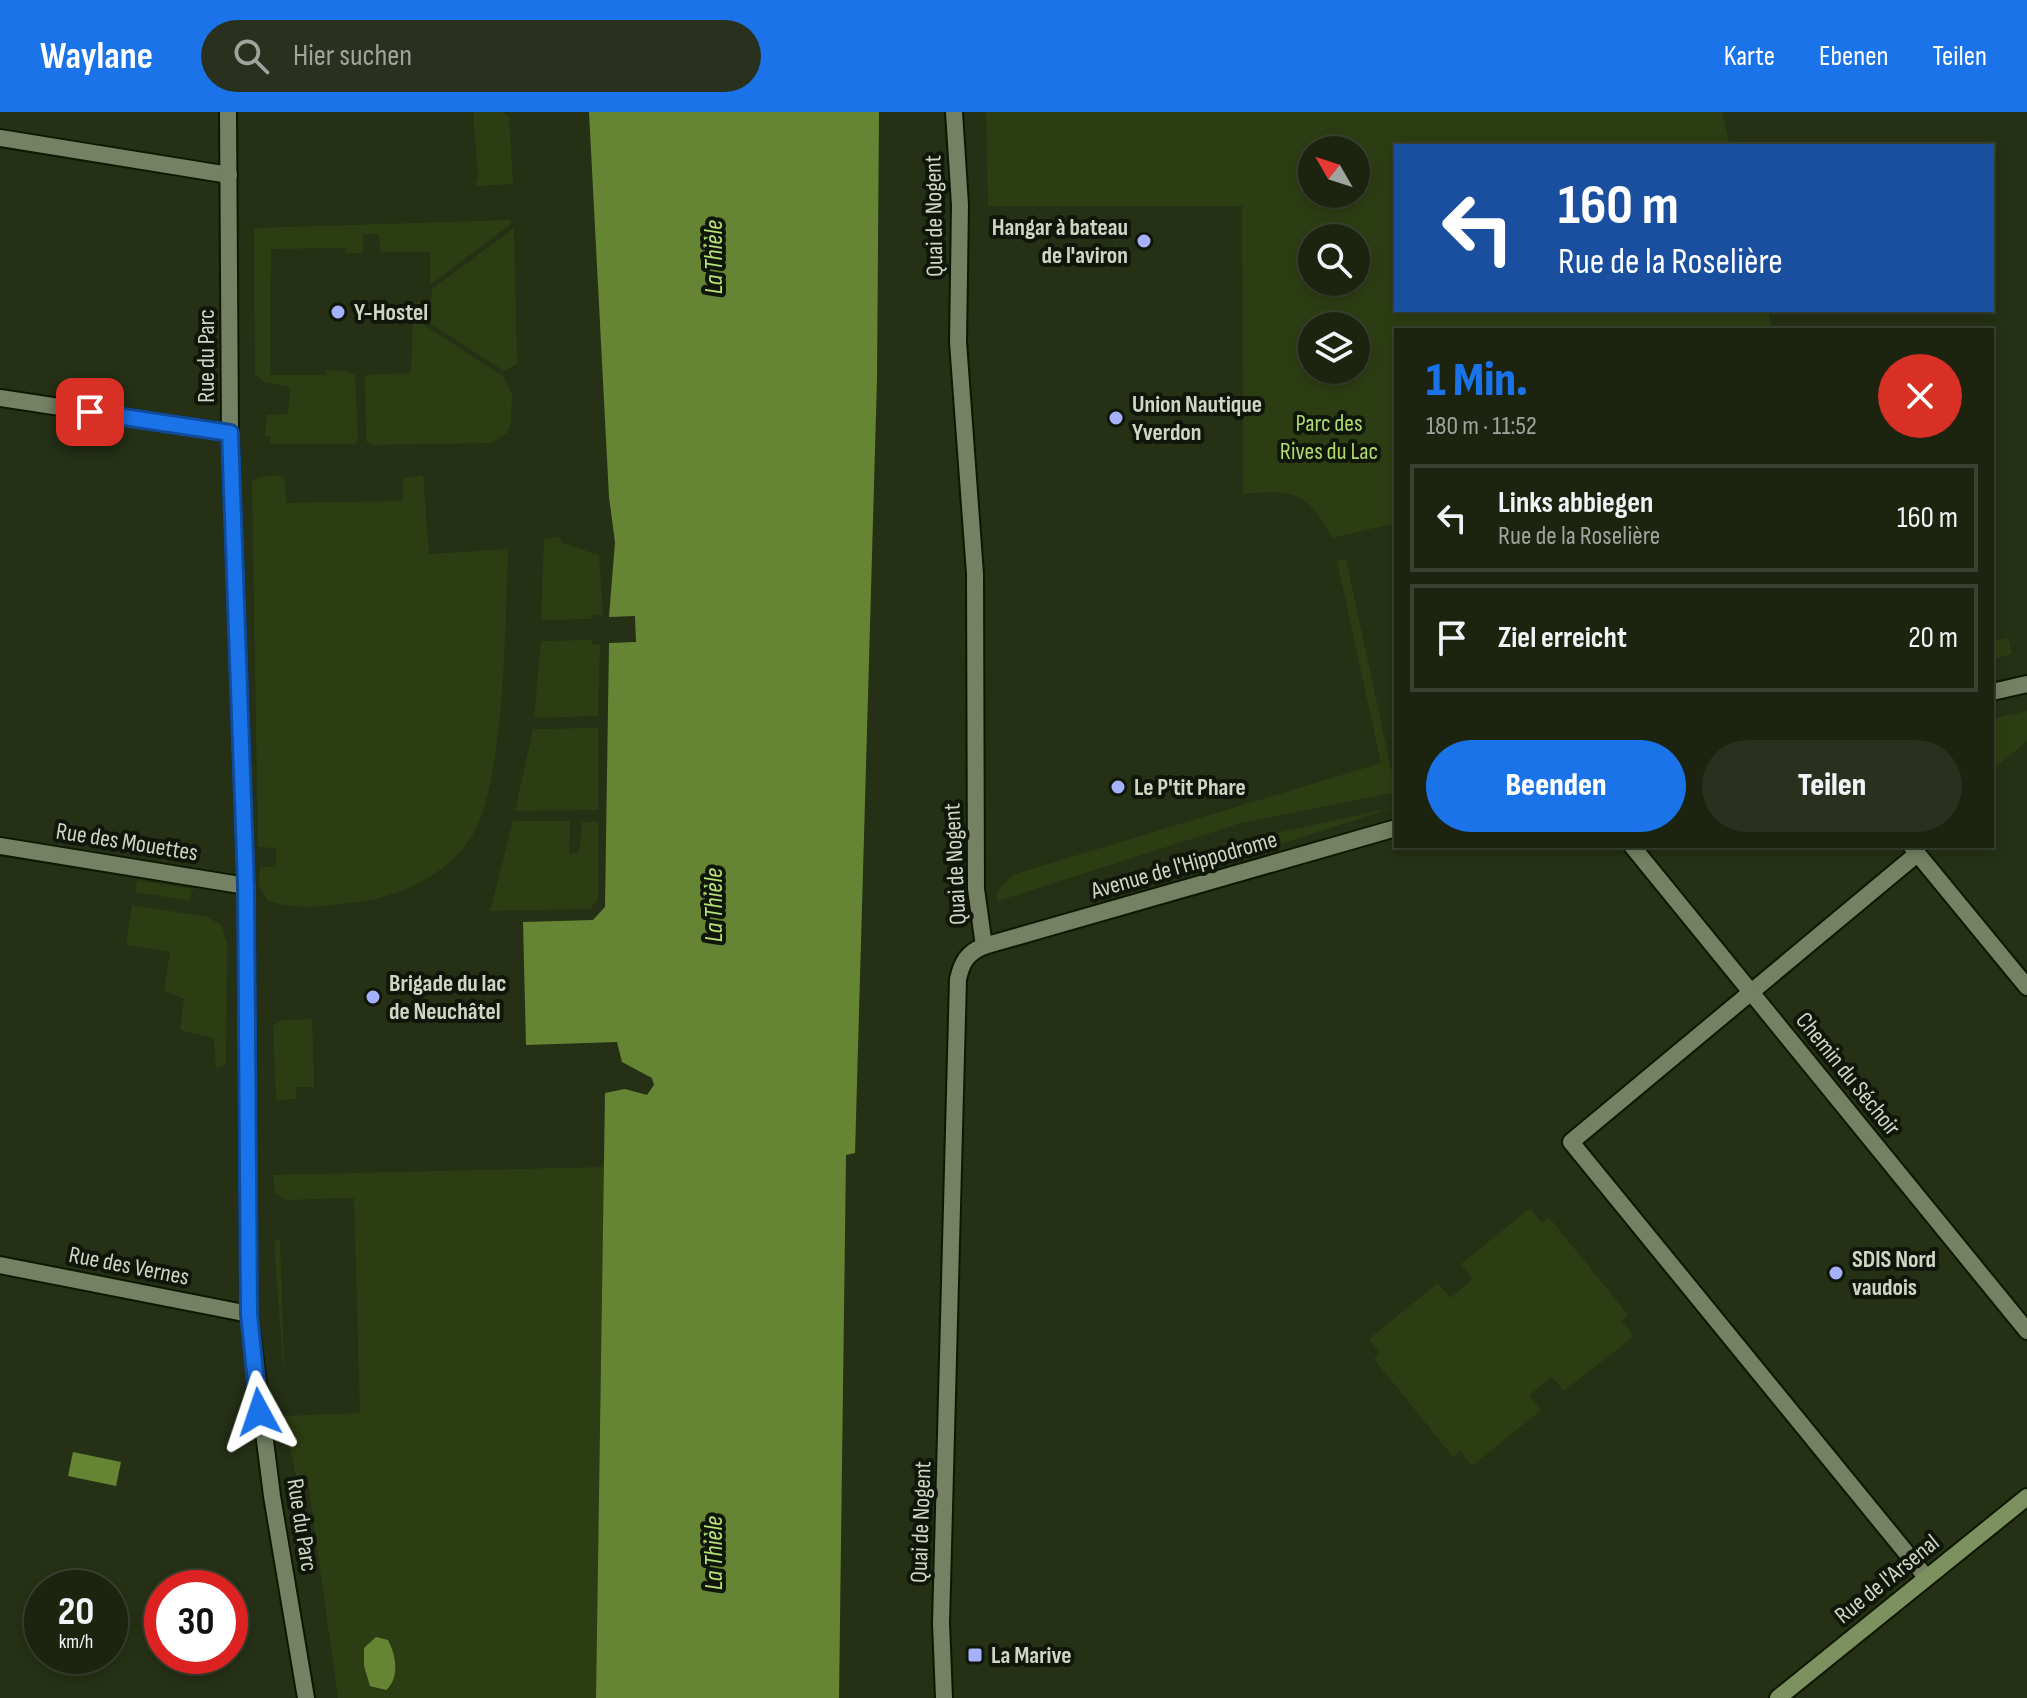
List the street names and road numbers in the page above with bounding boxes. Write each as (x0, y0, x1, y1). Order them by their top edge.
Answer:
street label: Quai de Nogent (918, 155, 950, 277)
street label: Rue du Parc (192, 309, 221, 403)
street label: Quai de Nogent (937, 802, 973, 926)
street label: Rue des Mouettes (54, 816, 200, 868)
street label: Avenue de l'Hippodrome (1087, 825, 1280, 906)
street label: Chemin du Séchoir (1789, 1006, 1907, 1142)
street label: Rue des Vernes (66, 1240, 192, 1292)
street label: Quai de Nogent (904, 1461, 938, 1583)
street label: Rue du Parc (280, 1477, 324, 1573)
street label: Rue de l'Arsenal (1829, 1528, 1945, 1630)

